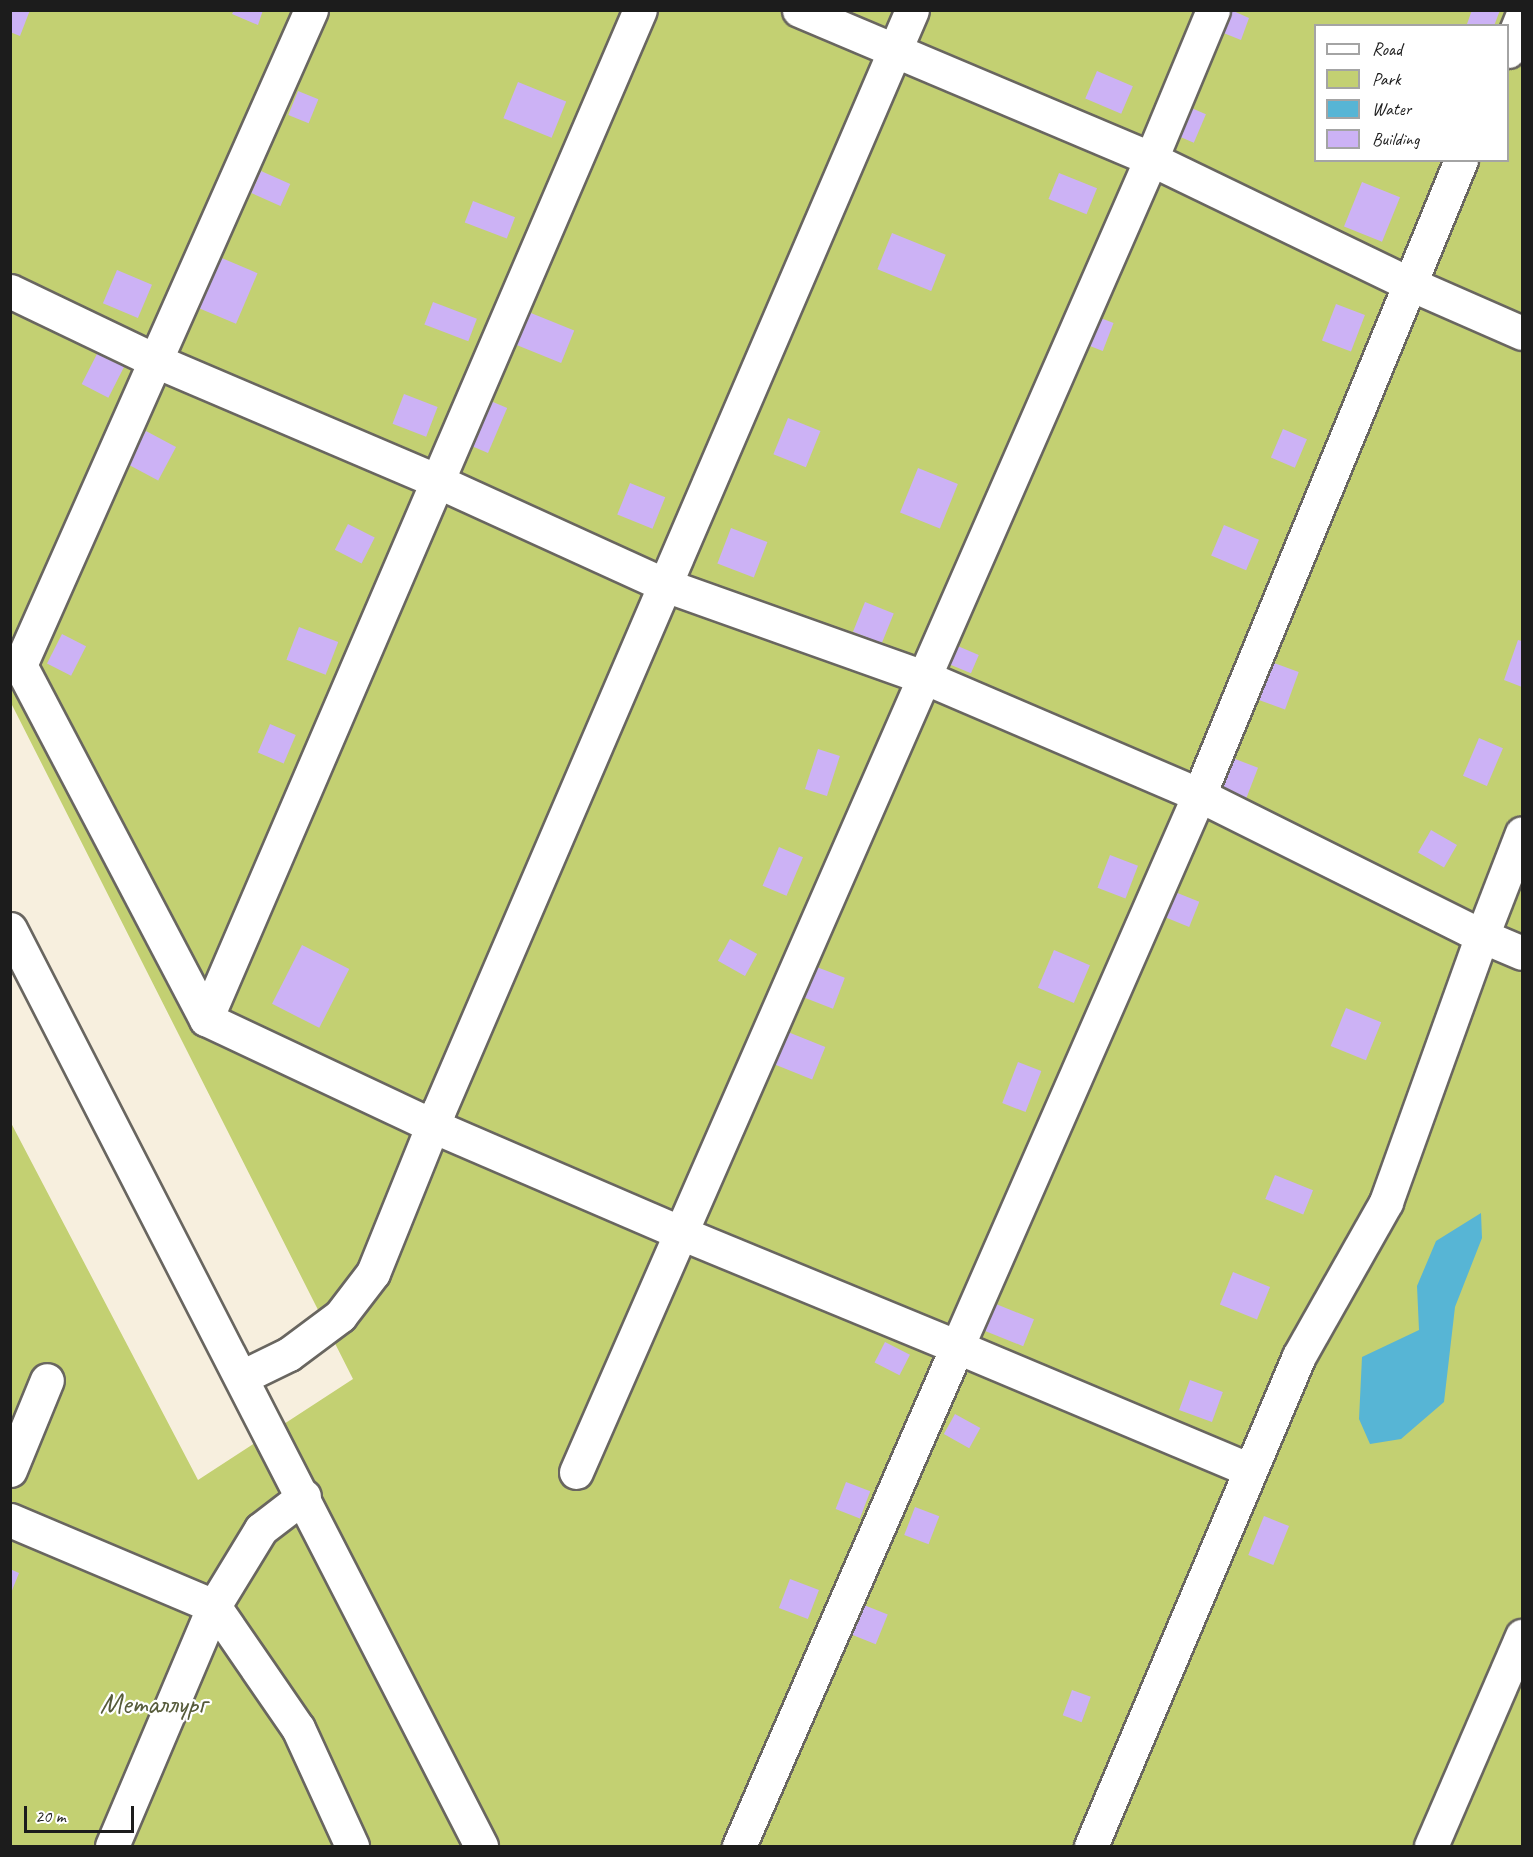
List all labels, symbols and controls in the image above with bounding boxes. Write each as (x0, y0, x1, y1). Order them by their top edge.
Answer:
legend (1314, 24, 1509, 162)
text: Road (1372, 38, 1402, 60)
text: Park (1372, 68, 1401, 90)
text: Water (1372, 98, 1411, 120)
text: Building (1372, 128, 1419, 150)
park label: Металлург (100, 1685, 206, 1721)
scale bar (27, 1794, 136, 1832)
text: 20 m (35, 1805, 66, 1827)

